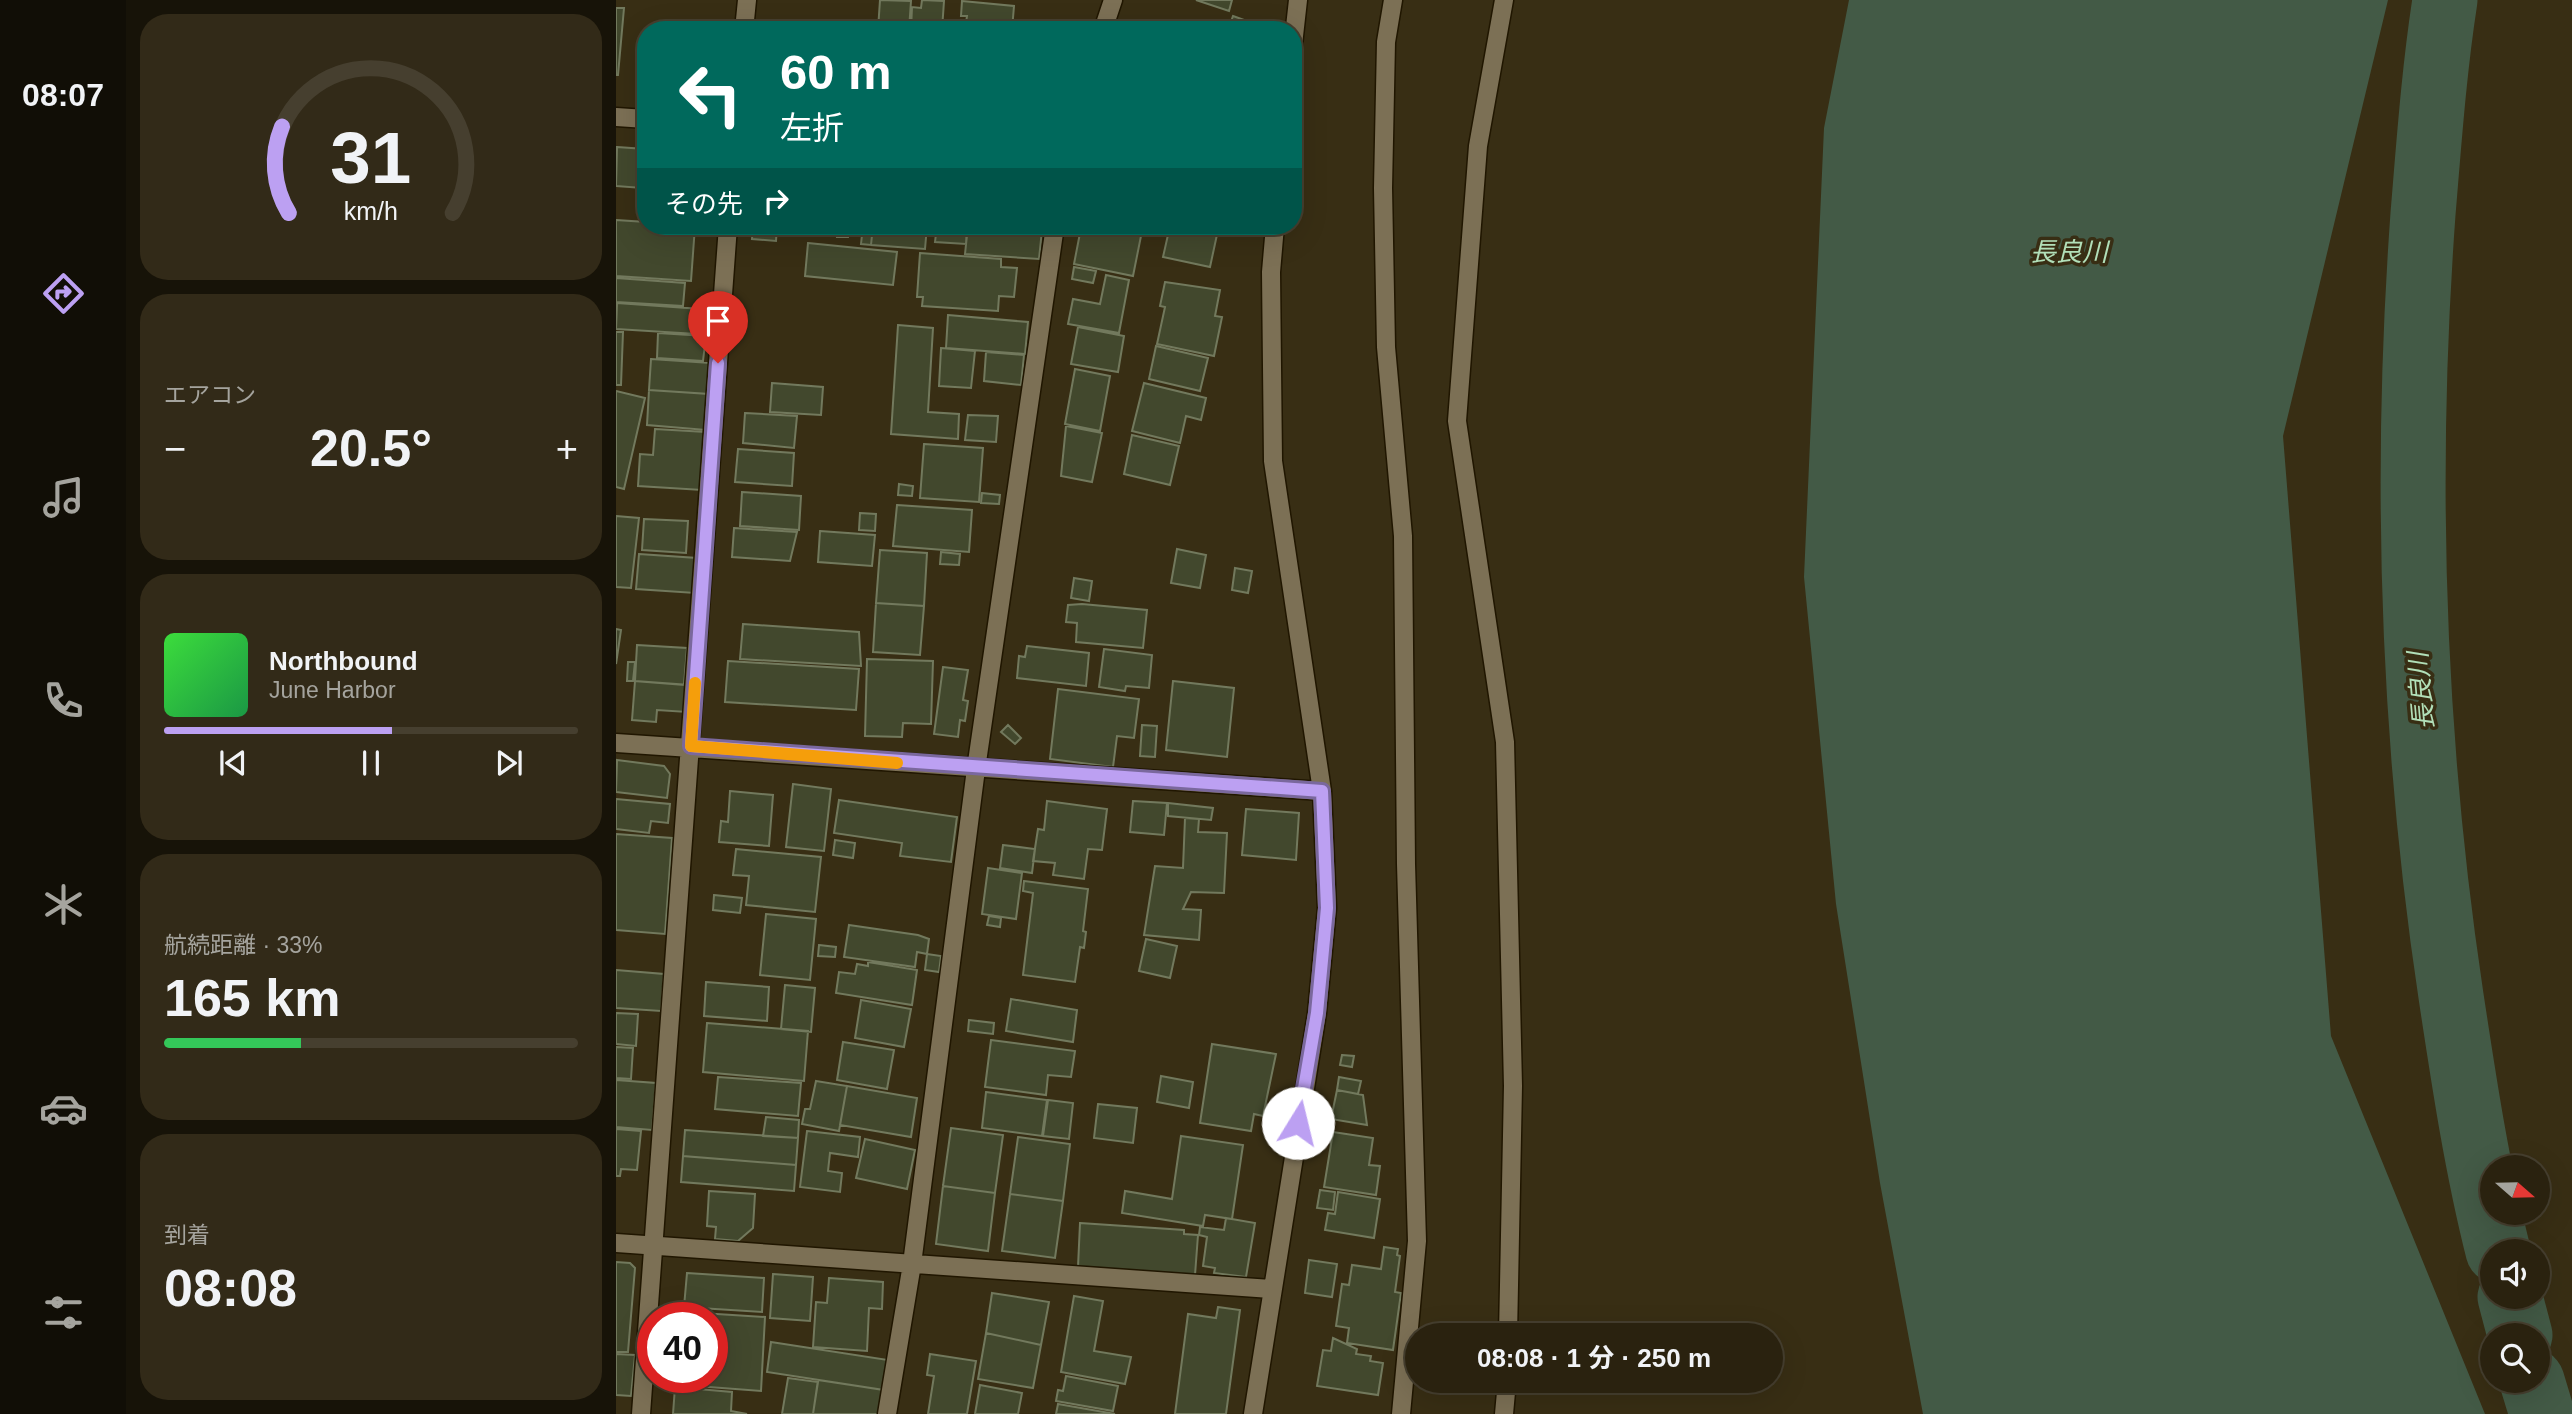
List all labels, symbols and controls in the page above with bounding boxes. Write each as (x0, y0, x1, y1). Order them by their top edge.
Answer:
text: 60 m (780, 45, 892, 99)
icon: left (665, 49, 756, 140)
text: 08:07 (22, 77, 104, 113)
text: 左折 (780, 110, 844, 146)
text: 31 (331, 117, 411, 198)
icon: right (757, 182, 795, 220)
text: その先 (665, 189, 743, 219)
text: km/h (344, 197, 398, 225)
water label: 長良川 (2030, 237, 2111, 267)
icon: directions (39, 269, 88, 318)
pin (688, 291, 748, 363)
icon: arrive (699, 302, 737, 340)
text: エアコン (164, 382, 256, 408)
text: 20.5° (310, 419, 432, 477)
text: − (164, 428, 186, 470)
text: + (556, 428, 578, 470)
icon: music (39, 473, 88, 522)
text: Northbound (269, 646, 418, 676)
water label: 長良川 (2402, 648, 2439, 731)
icon: phone (39, 676, 88, 725)
text: June Harbor (269, 677, 396, 703)
icon: previous (214, 744, 252, 782)
icon: pause (352, 744, 390, 782)
icon: next (490, 744, 528, 782)
icon: climate (39, 880, 88, 929)
text: 航続距離 · 33% (164, 932, 322, 958)
text: 165 km (164, 969, 340, 1027)
icon: car (39, 1084, 88, 1133)
position arrow (1261, 1086, 1335, 1160)
north arrow (2480, 1155, 2550, 1225)
map controls (2480, 1155, 2550, 1393)
text: 到着 (164, 1222, 210, 1248)
button: sound (2480, 1239, 2550, 1309)
text: 08:08 (164, 1259, 297, 1317)
icon: filters (39, 1288, 88, 1337)
speed limit sign: 40 (637, 1302, 728, 1393)
button: search (2480, 1323, 2550, 1393)
text: 08:08 · 1 分 · 250 m (1477, 1343, 1711, 1373)

